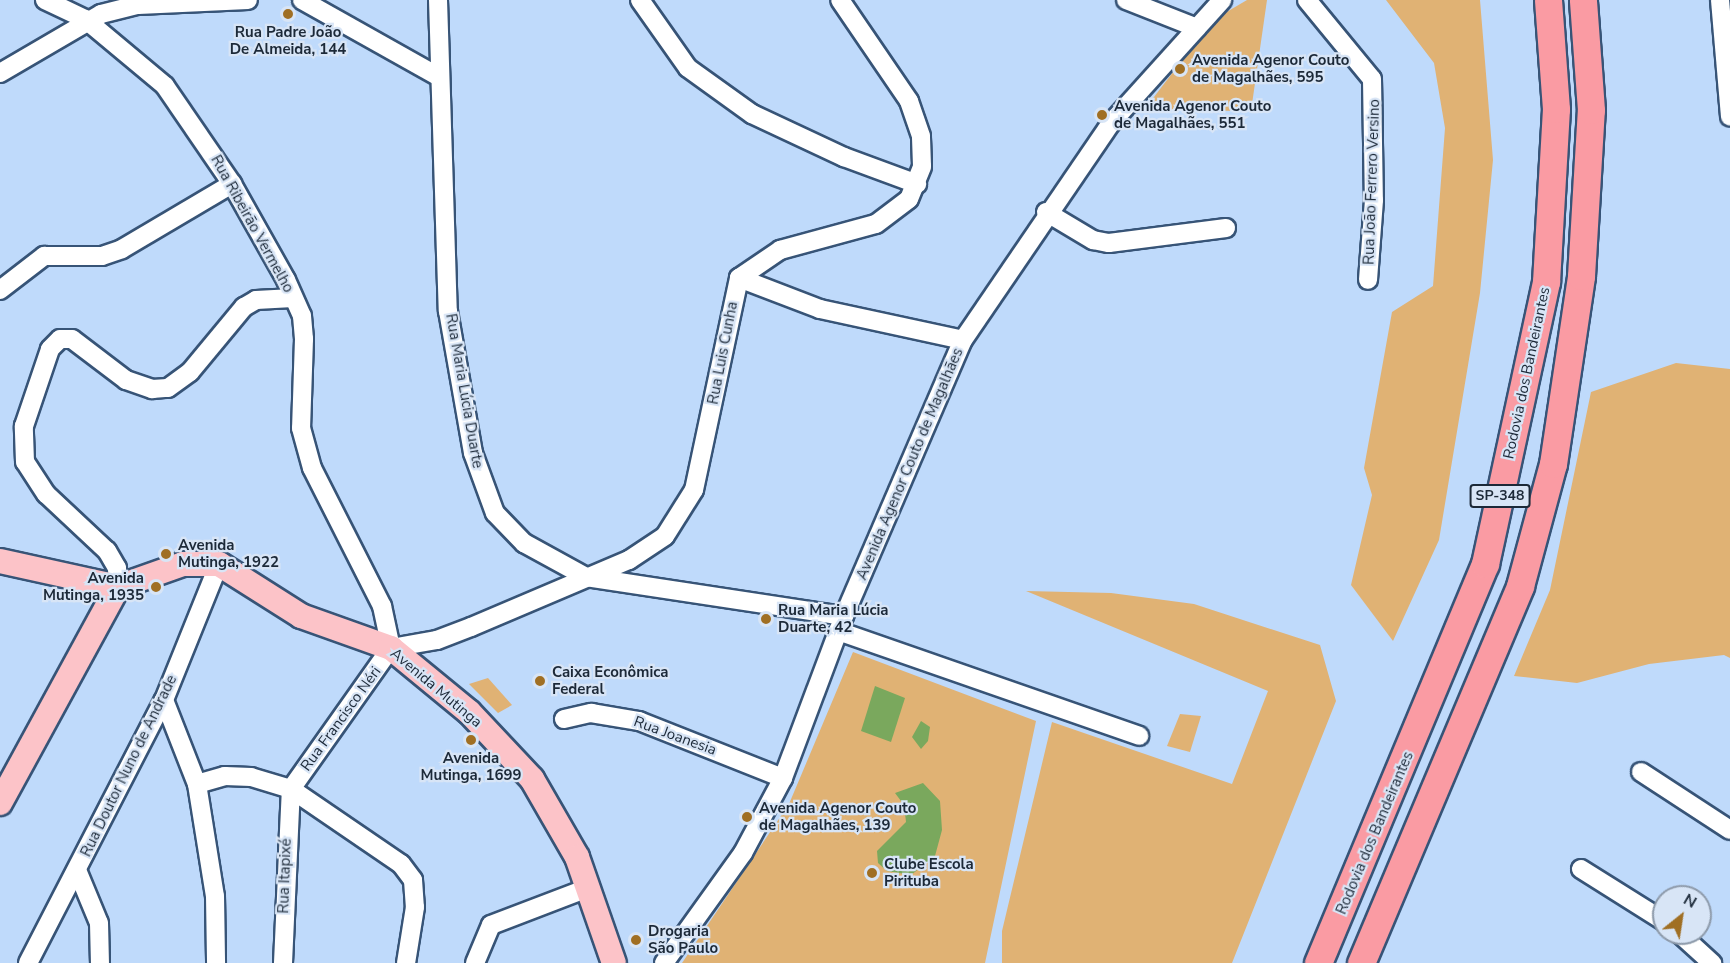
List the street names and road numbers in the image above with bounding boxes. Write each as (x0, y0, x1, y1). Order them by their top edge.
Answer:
street label: Rua João Ferrero Versino (1360, 99, 1384, 265)
street label: Rua Ribeirão Vermelho (207, 152, 297, 296)
street label: Rodovia dos Bandeirantes (1500, 285, 1554, 461)
street label: Rua Luis Cunha (704, 300, 742, 406)
street label: Rua Maria Lúcia Duarte (442, 312, 486, 470)
street label: Avenida Agenor Couto de Magalhães (853, 345, 967, 583)
road number: SP-348 (1468, 485, 1532, 507)
street label: Avenida Mutinga (387, 644, 485, 732)
street label: Rua Francisco Néri (297, 663, 385, 775)
street label: Rua Doutor Nuno de Andrade (77, 672, 181, 860)
street label: Rua Joanesia (631, 713, 719, 759)
street label: Rodovia dos Bandeirantes (1332, 749, 1418, 917)
street label: Rua Itapixé (275, 838, 295, 914)

